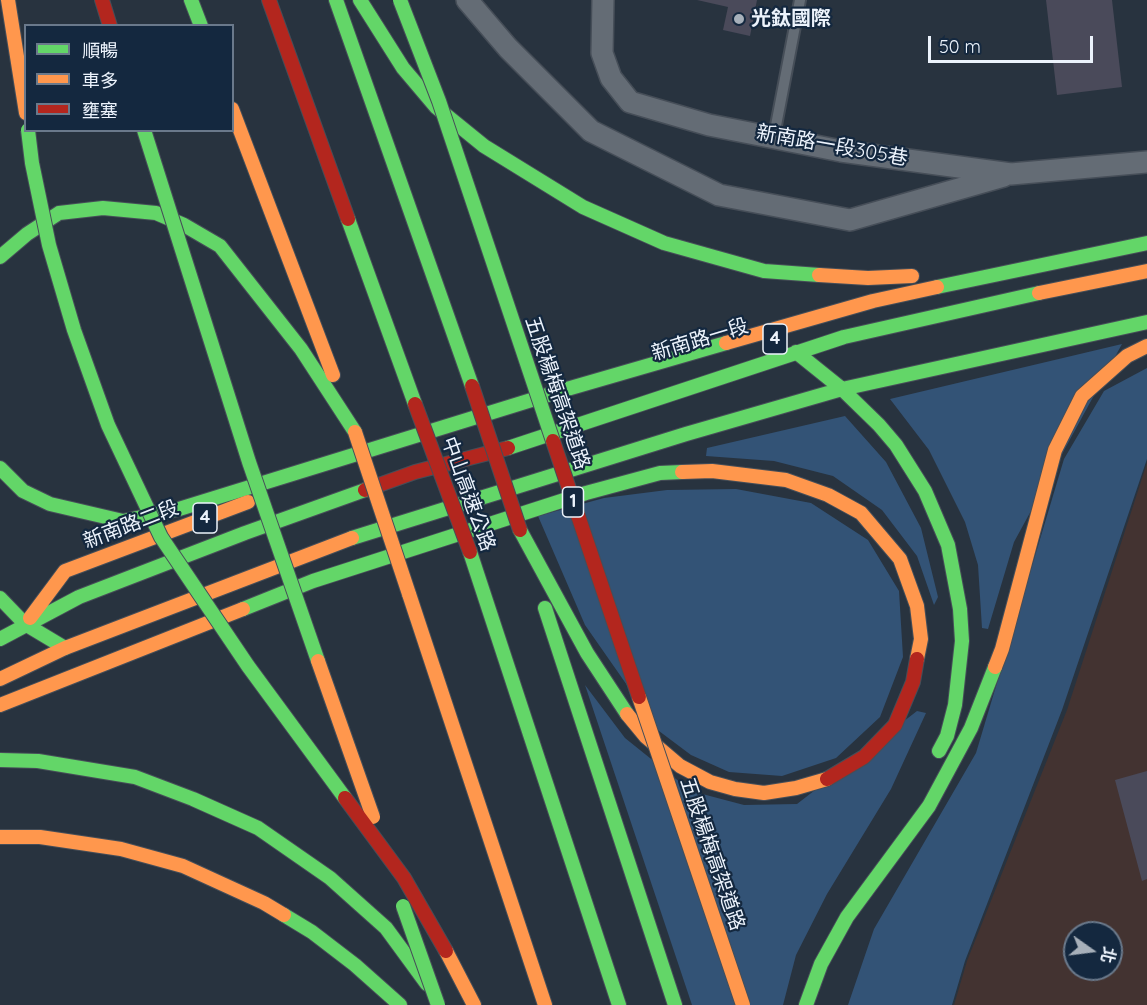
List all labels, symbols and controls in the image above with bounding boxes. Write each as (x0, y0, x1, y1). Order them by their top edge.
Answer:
place label: 光鈦國際 (751, 7, 831, 31)
marker: 光鈦國際 (732, 12, 746, 26)
legend (24, 24, 234, 132)
scale bar (931, 24, 1096, 62)
text: 50 m (939, 35, 981, 58)
text: 順暢 (82, 39, 118, 62)
text: 車多 (82, 69, 118, 92)
text: 壅塞 (82, 99, 118, 122)
street label: 新南路一段305巷 (754, 121, 910, 171)
street label: 五股楊梅高架道路 (520, 313, 594, 473)
street label: 新南路一段 (649, 314, 751, 366)
road number: 4 (763, 324, 787, 354)
street label: 中山高速公路 (436, 434, 500, 554)
road number: 1 (562, 487, 584, 517)
street label: 新南路二段 (80, 496, 182, 554)
road number: 4 (193, 503, 217, 533)
street label: 五股楊梅高架道路 (675, 774, 749, 934)
north arrow (1063, 921, 1123, 981)
text: 北 (1097, 945, 1120, 965)

